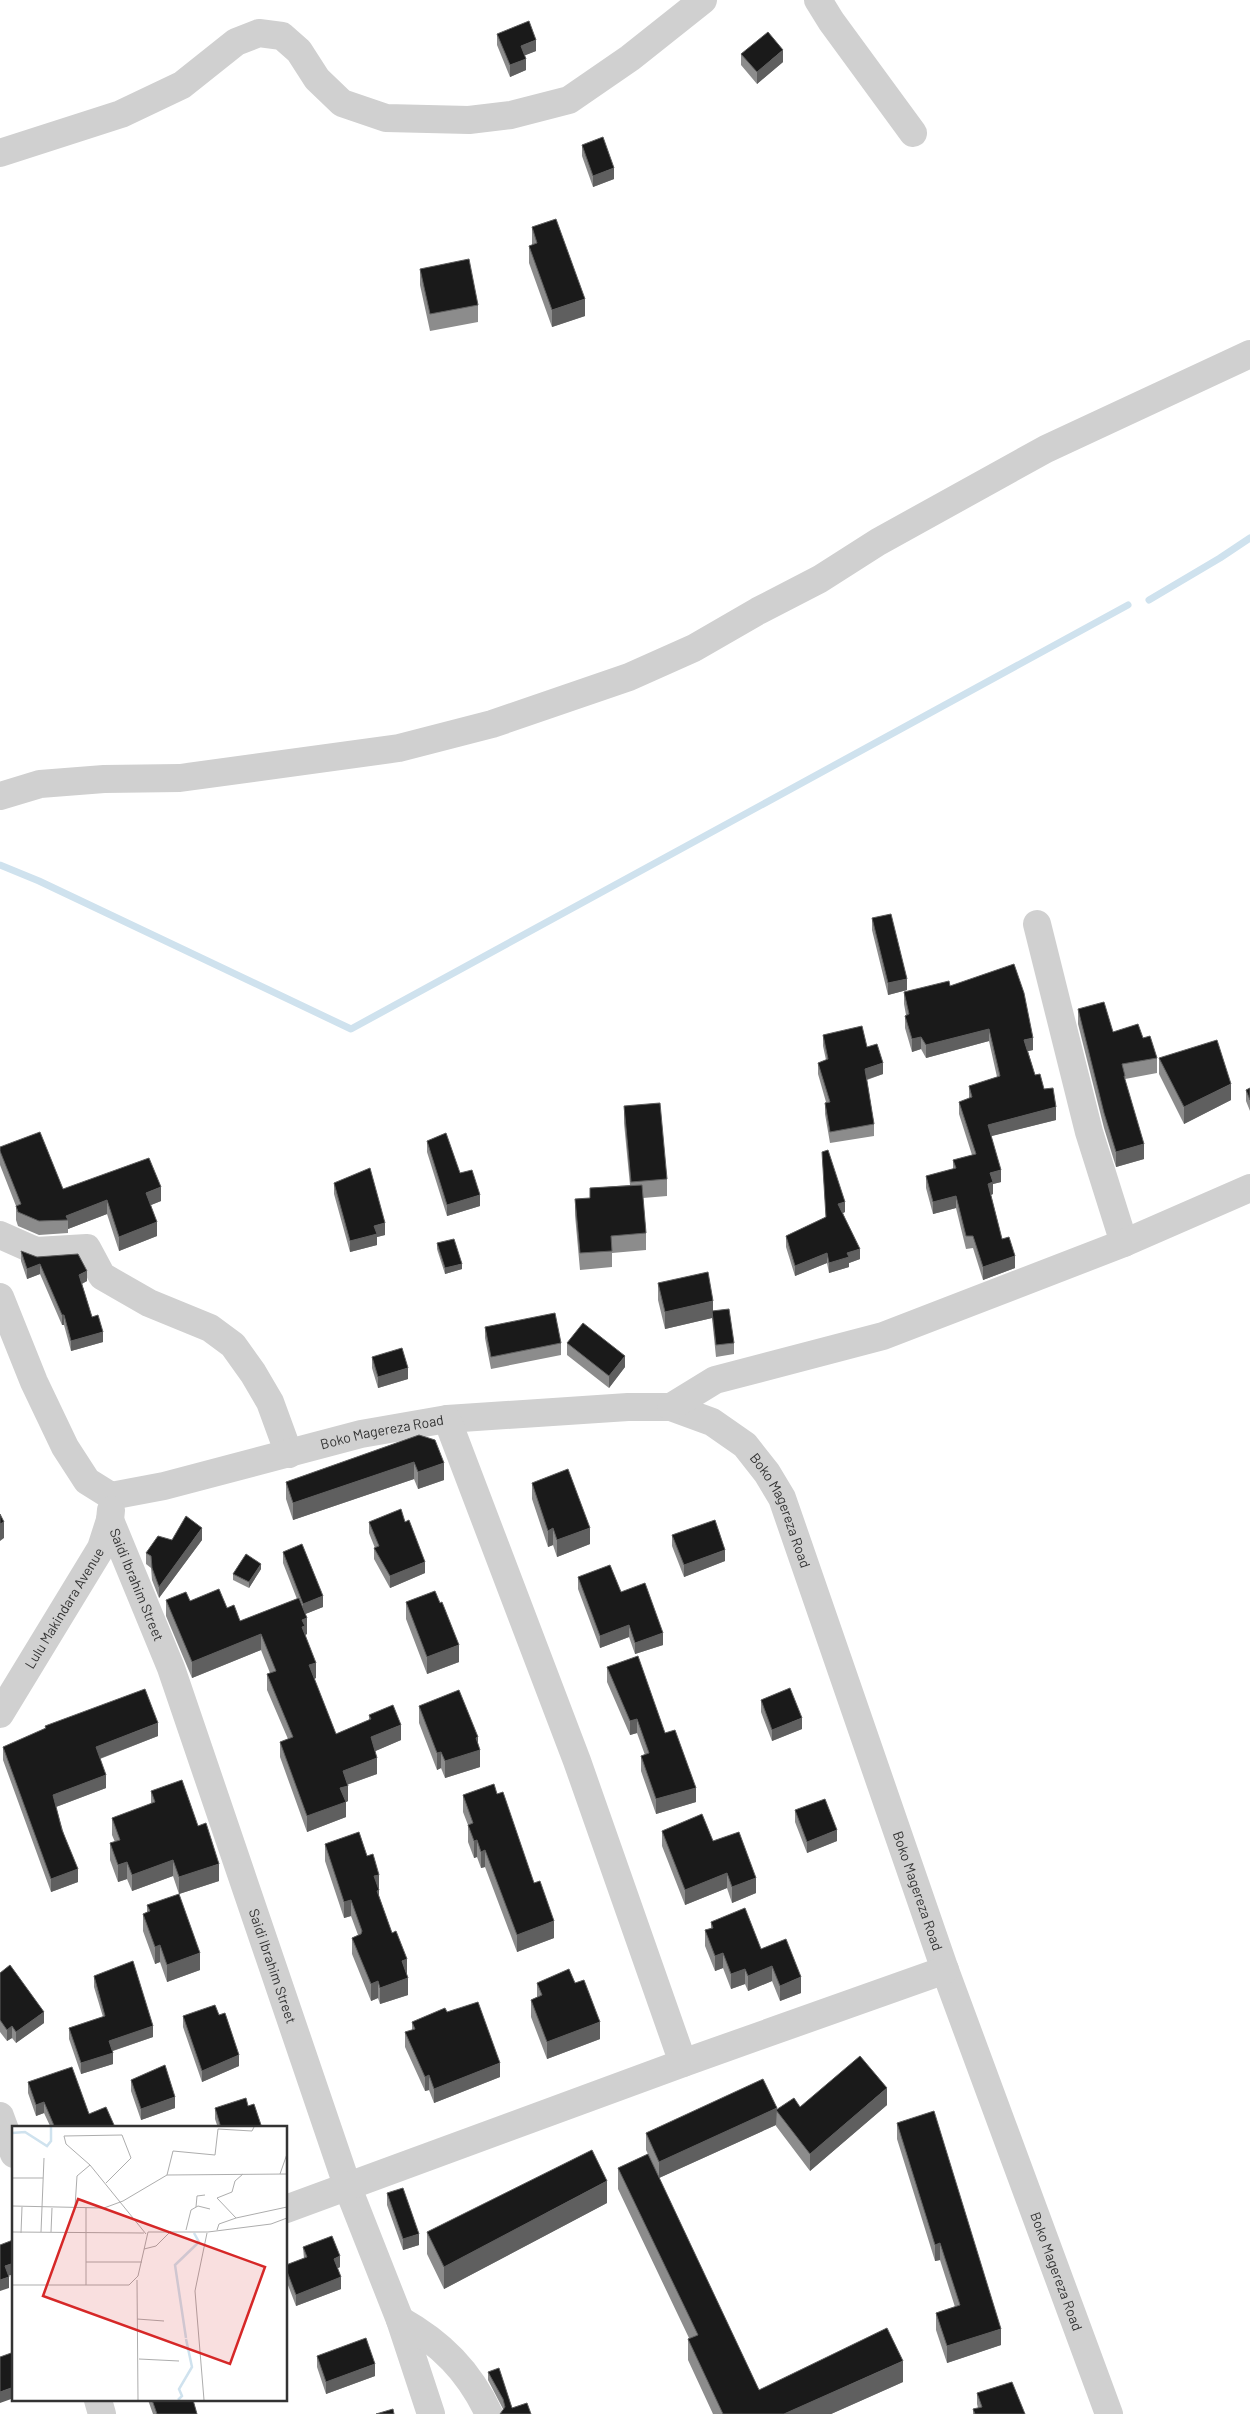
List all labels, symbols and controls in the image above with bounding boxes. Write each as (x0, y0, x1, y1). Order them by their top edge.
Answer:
street label: Boko Magereza Road (318, 1411, 445, 1452)
street label: Boko Magereza Road (747, 1449, 814, 1570)
street label: Saidi Ibrahim Street (106, 1526, 168, 1643)
street label: Lulu Makindara Avenue (21, 1544, 107, 1671)
street label: Boko Magereza Road (890, 1829, 947, 1953)
street label: Saidi Ibrahim Street (246, 1906, 300, 2026)
inset map (12, 2126, 288, 2402)
street label: Boko Magereza Road (1027, 2209, 1086, 2333)

